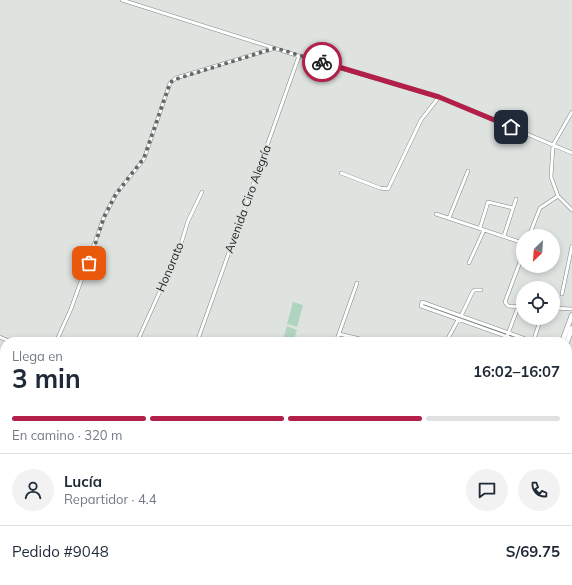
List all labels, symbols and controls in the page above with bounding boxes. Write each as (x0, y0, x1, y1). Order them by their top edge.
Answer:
courier (302, 42, 342, 82)
icon: bike (311, 51, 333, 73)
pin (494, 110, 528, 144)
icon: home (500, 116, 522, 138)
street label: Avenida Ciro Alegría (221, 143, 274, 255)
north arrow (516, 229, 560, 273)
map controls (516, 229, 560, 325)
street label: Honorato (152, 240, 187, 294)
pin (72, 246, 106, 280)
icon: bag (78, 252, 100, 274)
button: locate (516, 281, 560, 325)
text: Llega en (12, 348, 63, 364)
text: 3 min (12, 362, 81, 395)
text: 16:02–16:07 (473, 362, 560, 381)
text: En camino · 320 m (12, 427, 122, 443)
button: person (12, 469, 54, 511)
button: chat (466, 469, 508, 511)
button: phone (518, 469, 560, 511)
text: Lucía (64, 472, 102, 491)
text: Repartidor · 4.4 (64, 491, 157, 507)
text: Pedido #9048 (12, 542, 109, 561)
text: S/69.75 (506, 542, 560, 561)

